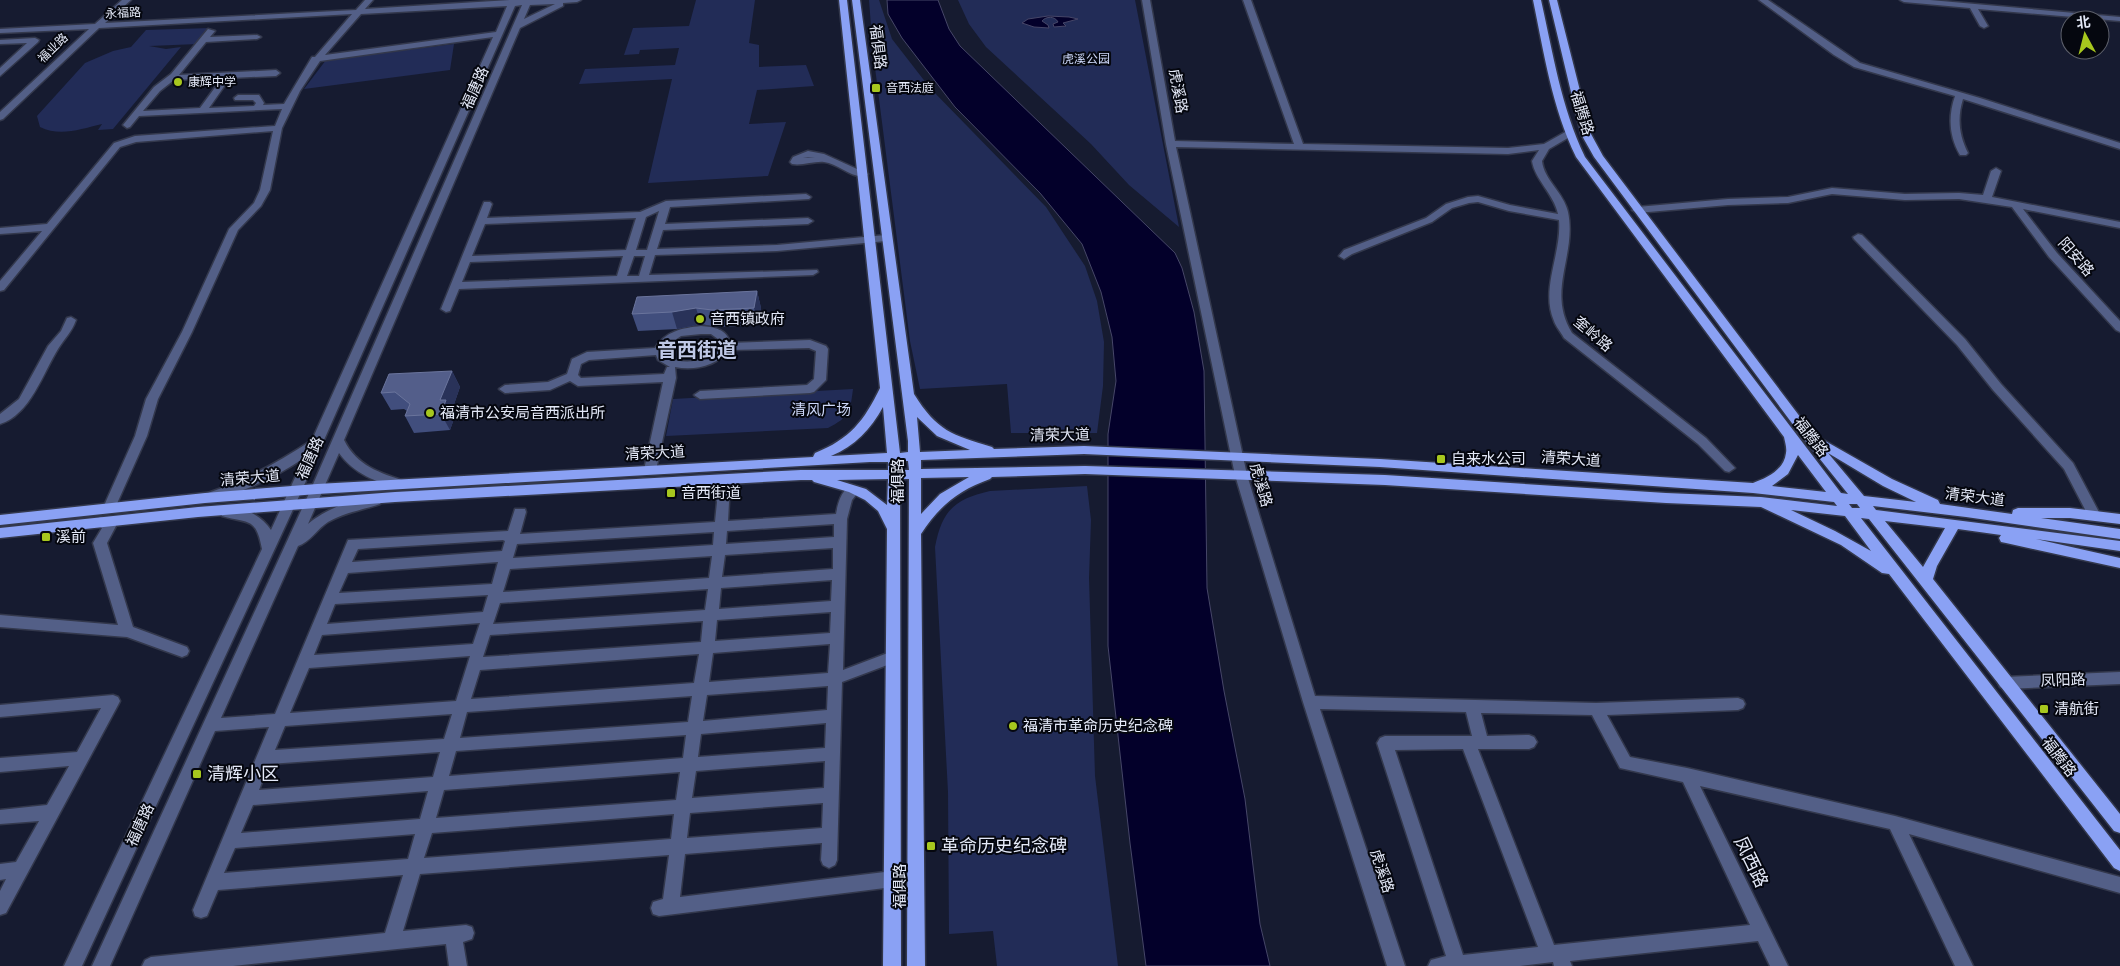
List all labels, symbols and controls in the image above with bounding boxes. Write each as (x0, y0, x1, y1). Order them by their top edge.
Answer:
street label: 永福路 (105, 4, 141, 20)
north arrow (2060, 10, 2110, 60)
text: 北 (2075, 12, 2091, 31)
street label: 福俱路 (867, 23, 891, 70)
street label: 福业路 (34, 30, 70, 65)
park label: 虎溪公园 (1062, 51, 1110, 65)
street label: 福唐路 (457, 63, 491, 112)
street label: 虎溪路 (1166, 67, 1192, 115)
place label: 康辉中学 (188, 74, 236, 88)
marker: 康辉中学 (172, 76, 184, 88)
place label: 音西法庭 (886, 80, 934, 94)
marker: 音西法庭 (870, 82, 882, 94)
street label: 福腾路 (1568, 89, 1598, 137)
street label: 阳安路 (2055, 233, 2098, 279)
place label: 音西镇政府 (710, 309, 785, 327)
street label: 奎岭路 (1571, 312, 1617, 355)
marker: 音西镇政府 (694, 313, 706, 325)
district label: 音西街道 (657, 337, 737, 361)
park label: 清风广场 (791, 400, 851, 418)
place label: 福清市公安局音西派出所 (440, 403, 605, 421)
marker: 福清市公安局音西派出所 (424, 407, 436, 419)
street label: 福腾路 (1791, 413, 1833, 460)
street label: 清荣大道 (1030, 424, 1090, 444)
street label: 福唐路 (292, 433, 326, 482)
street label: 清荣大道 (625, 441, 685, 463)
street label: 清荣大道 (1541, 447, 1602, 469)
place label: 自来水公司 (1451, 449, 1526, 467)
marker: 自来水公司 (1435, 453, 1447, 465)
street label: 福俱路 (888, 458, 906, 504)
street label: 虎溪路 (1247, 461, 1277, 509)
street label: 清荣大道 (219, 465, 281, 489)
place label: 音西街道 (681, 483, 741, 501)
street label: 清荣大道 (1944, 483, 2006, 509)
marker: 音西街道 (665, 487, 677, 499)
place label: 溪前 (56, 527, 86, 545)
marker: 溪前 (40, 531, 52, 543)
street label: 凤阳路 (2040, 669, 2086, 689)
place label: 清航街 (2054, 699, 2099, 717)
marker: 清航街 (2038, 703, 2050, 715)
place label: 福清市革命历史纪念碑 (1023, 716, 1173, 734)
marker: 福清市革命历史纪念碑 (1007, 720, 1019, 732)
street label: 福腾路 (2039, 733, 2081, 780)
place label: 清辉小区 (207, 762, 279, 784)
marker: 清辉小区 (191, 768, 203, 780)
street label: 福唐路 (121, 800, 157, 849)
street label: 凤西路 (1730, 832, 1774, 891)
place label: 革命历史纪念碑 (941, 834, 1067, 856)
marker: 革命历史纪念碑 (925, 840, 937, 852)
street label: 虎溪路 (1367, 847, 1398, 895)
street label: 福俱路 (890, 863, 908, 909)

